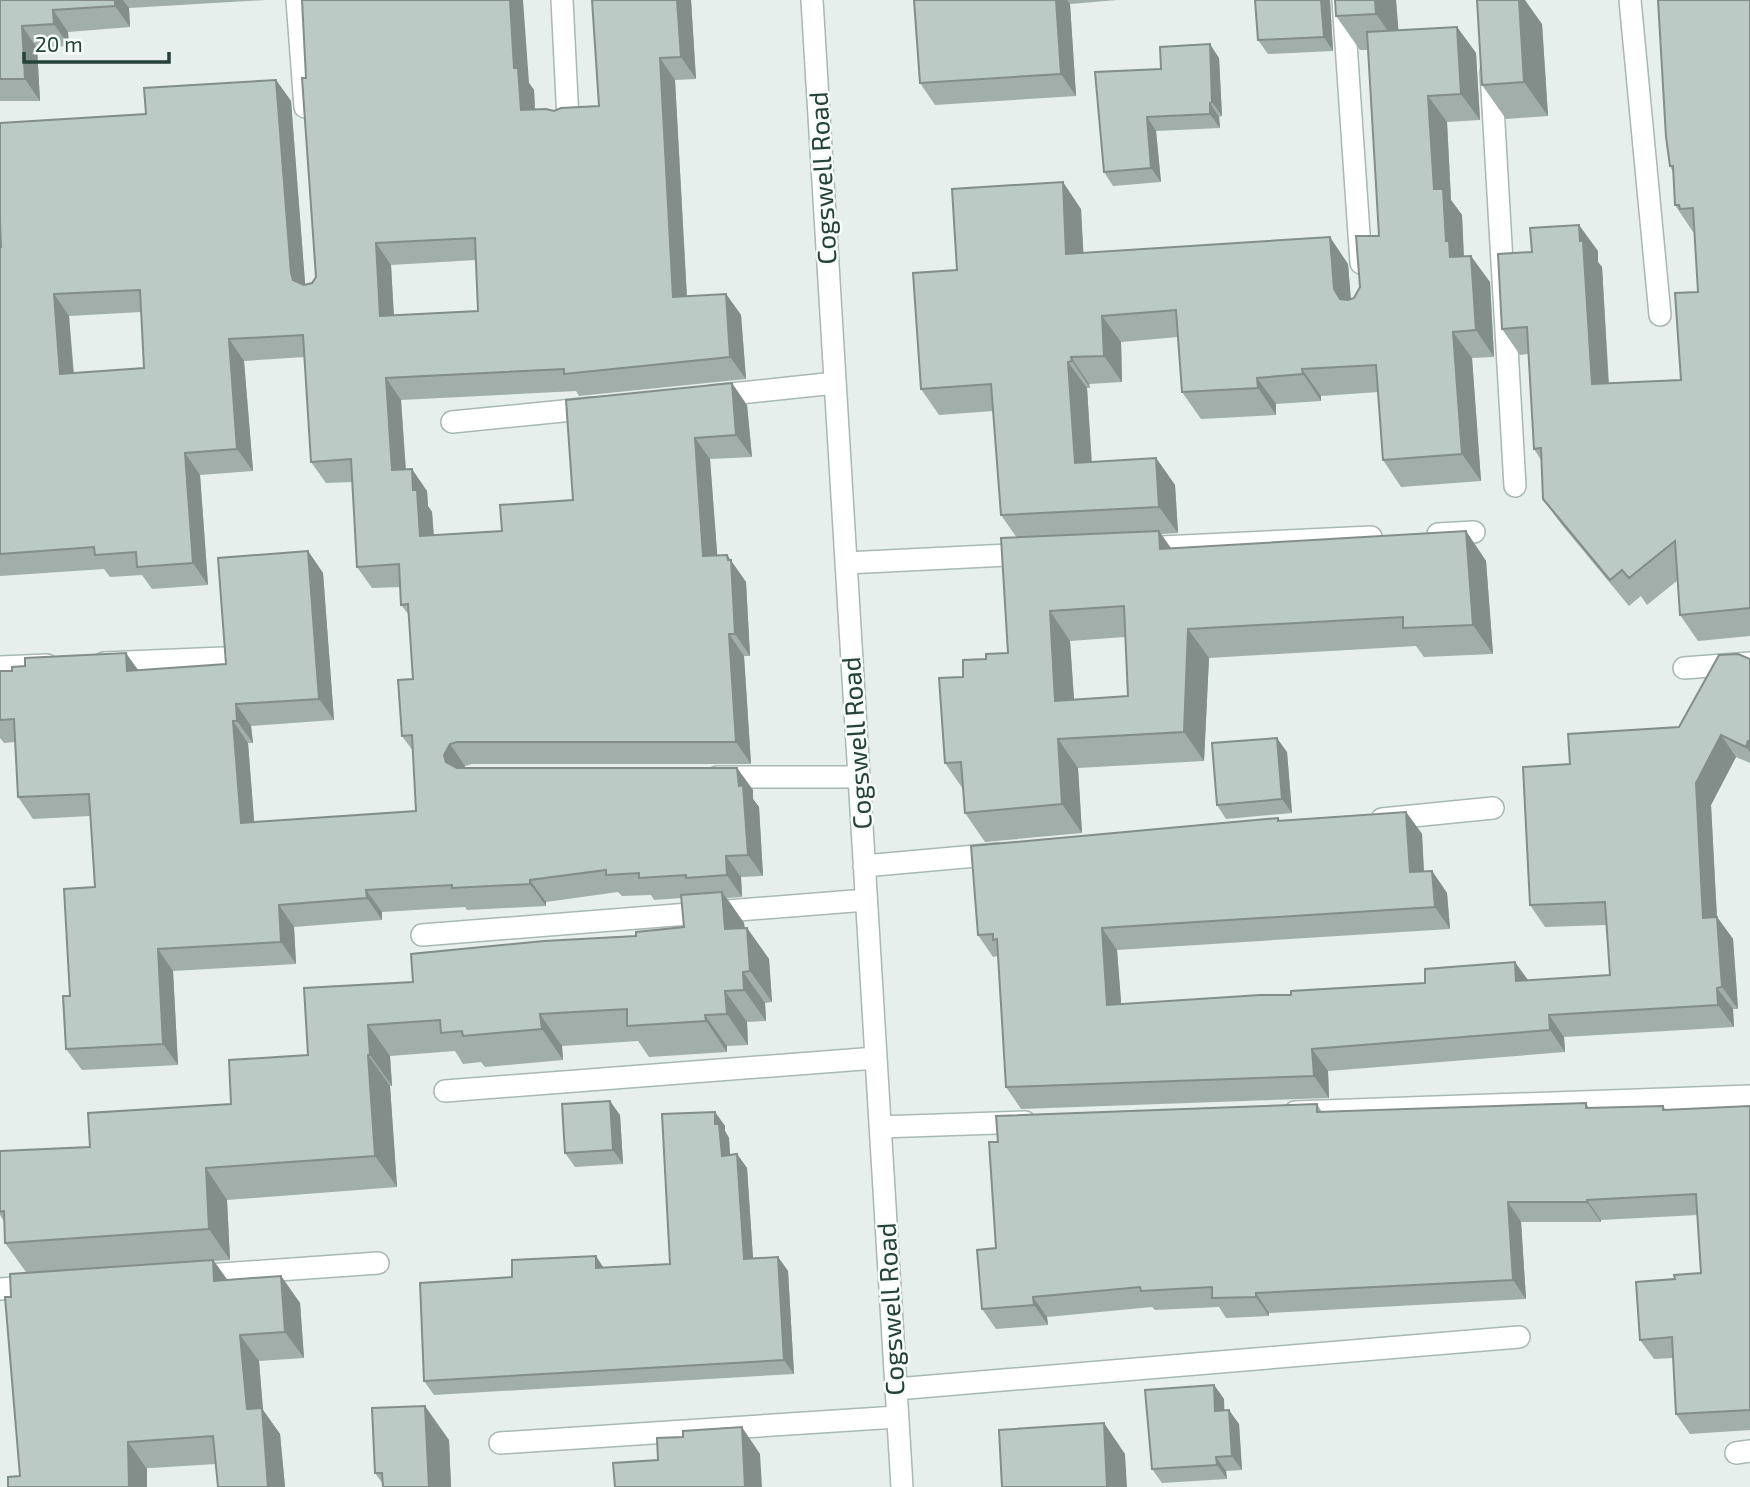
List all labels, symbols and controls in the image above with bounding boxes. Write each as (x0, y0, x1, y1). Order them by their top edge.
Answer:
scale bar (24, 21, 170, 65)
text: 20 m (35, 31, 83, 56)
street label: Cogswell Road (801, 91, 842, 265)
street label: Cogswell Road (834, 656, 877, 831)
street label: Cogswell Road (869, 1222, 910, 1396)

